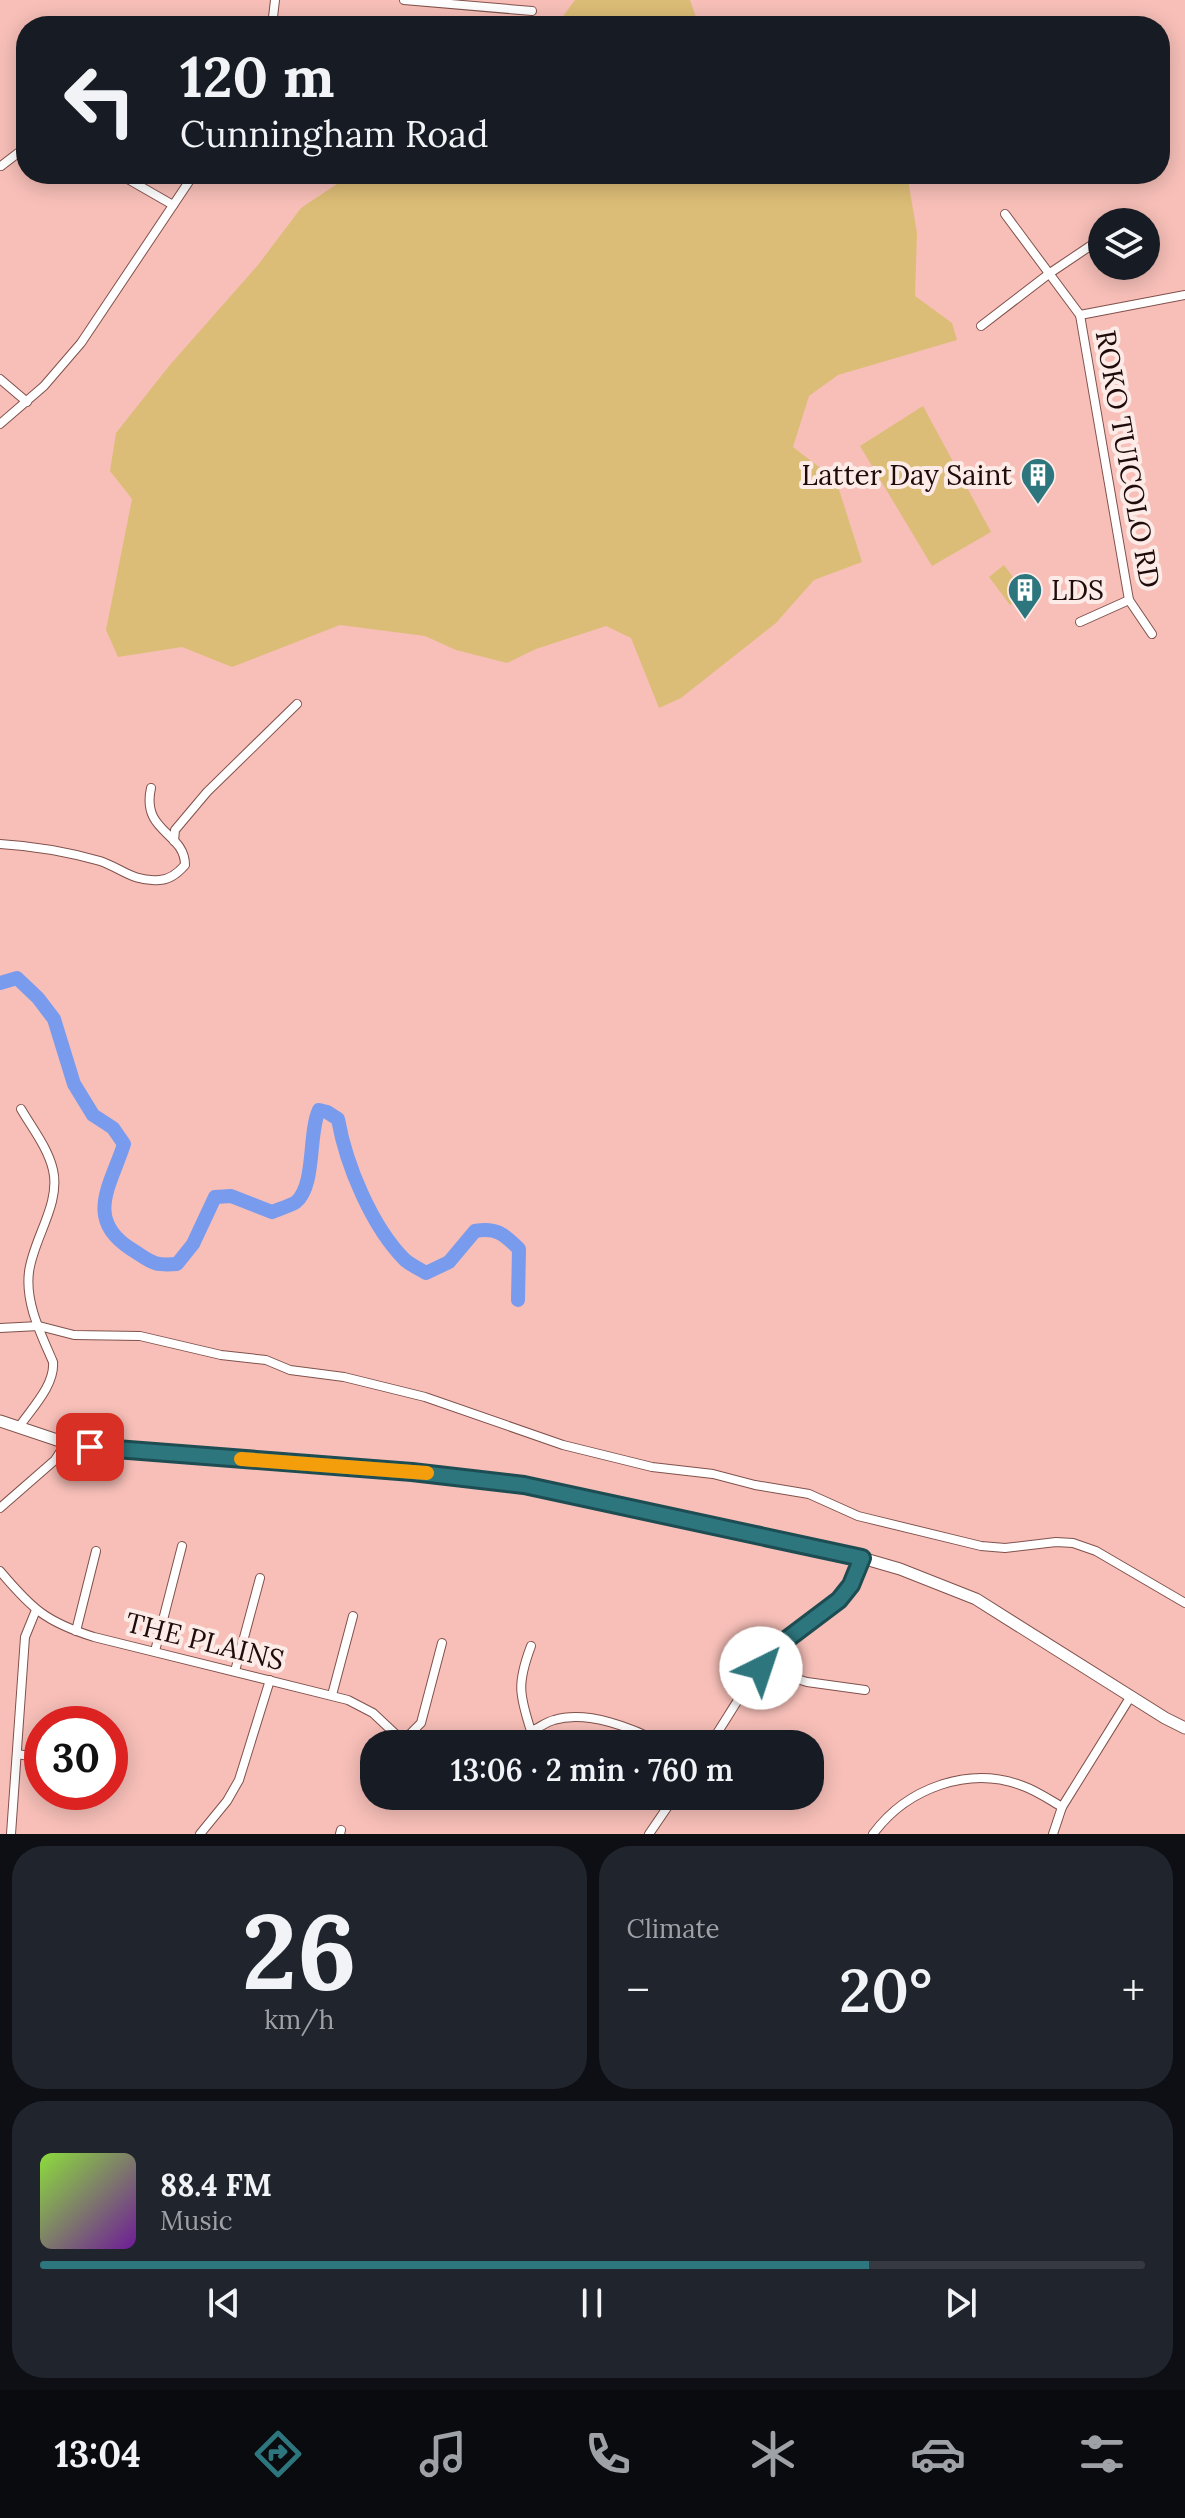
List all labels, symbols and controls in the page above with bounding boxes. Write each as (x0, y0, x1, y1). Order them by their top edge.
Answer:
text: 120 m (180, 41, 334, 112)
icon: left (48, 48, 152, 152)
text: Cunningham Road (180, 111, 488, 157)
map controls (1088, 208, 1160, 280)
button: layers (1088, 208, 1160, 280)
street label: ROKO TUICOLO RD (1088, 327, 1168, 591)
building icon: Latter Day Saint (1019, 456, 1057, 506)
place label: Latter Day Saint (802, 457, 1012, 493)
building icon: LDS (1006, 571, 1044, 621)
place label: LDS (1051, 572, 1104, 608)
pin (56, 1413, 124, 1481)
icon: arrive (68, 1425, 112, 1469)
street label: THE PLAINS (122, 1604, 288, 1678)
position arrow (719, 1626, 803, 1710)
speed limit sign: 30 (24, 1706, 128, 1810)
text: 13:06 · 2 min · 760 m (451, 1751, 733, 1789)
text: 26 (242, 1884, 357, 2017)
text: Climate (627, 1912, 720, 1945)
text: 20° (839, 1952, 932, 2028)
text: − (627, 1962, 650, 2018)
text: + (1122, 1962, 1145, 2018)
text: km/h (264, 2003, 334, 2036)
text: 88.4 FM (160, 2166, 272, 2204)
text: Music (160, 2204, 233, 2237)
icon: previous (202, 2281, 246, 2325)
icon: pause (570, 2281, 614, 2325)
icon: next (939, 2281, 983, 2325)
icon: directions (250, 2426, 306, 2482)
icon: music (415, 2426, 471, 2482)
icon: phone (580, 2426, 636, 2482)
icon: climate (745, 2426, 801, 2482)
icon: car (910, 2426, 966, 2482)
icon: filters (1074, 2426, 1130, 2482)
text: 13:04 (54, 2431, 141, 2477)

